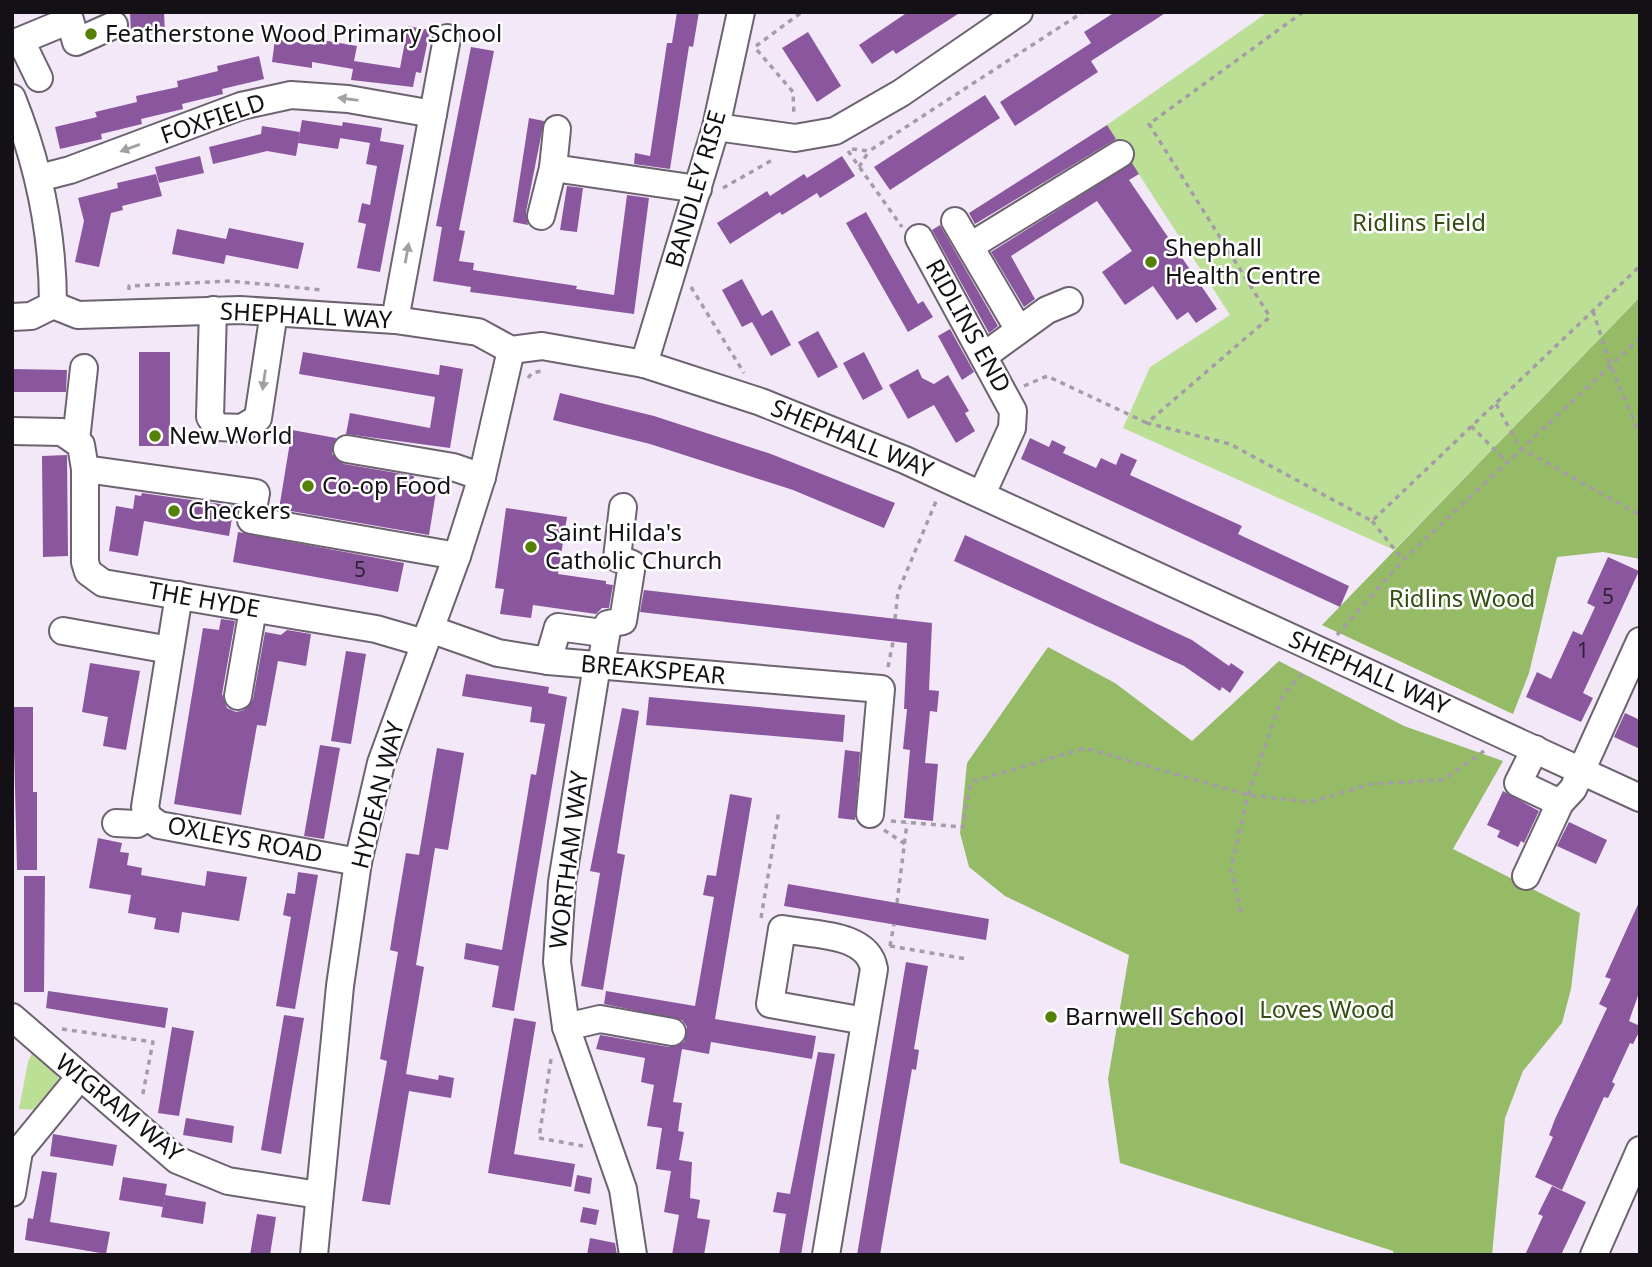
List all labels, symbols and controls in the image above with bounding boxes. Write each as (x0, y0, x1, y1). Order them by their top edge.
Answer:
place label: Featherstone Wood Primary School (105, 16, 502, 49)
marker: Featherstone Wood Primary School (83, 26, 99, 42)
street label: FOXFIELD (156, 84, 269, 151)
one-way arrow (337, 94, 359, 105)
street label: BANDLEY RISE (656, 106, 733, 271)
one-way arrow (119, 143, 140, 154)
park label: Ridlins Field (1352, 205, 1486, 238)
place label: Shephall Health Centre (1165, 230, 1321, 291)
one-way arrow (402, 242, 413, 264)
street label: RIDLINS END (919, 253, 1020, 398)
marker: Shephall Health Centre (1143, 254, 1159, 270)
street label: SHEPHALL WAY (219, 294, 393, 336)
one-way arrow (258, 369, 269, 391)
street label: SHEPHALL WAY (767, 390, 939, 485)
place label: New World (169, 418, 293, 451)
marker: New World (147, 428, 163, 444)
place label: Co-op Food (322, 468, 451, 501)
marker: Co-op Food (300, 478, 316, 494)
place label: Checkers (188, 493, 291, 526)
marker: Checkers (166, 503, 182, 519)
place label: Saint Hilda's Catholic Church (545, 515, 722, 576)
marker: Saint Hilda's Catholic Church (523, 539, 539, 555)
house number: 5 (354, 555, 366, 583)
street label: THE HYDE (146, 572, 263, 625)
park label: Ridlins Wood (1389, 581, 1535, 614)
house number: 5 (1602, 582, 1614, 610)
street label: SHEPHALL WAY (1284, 622, 1455, 722)
house number: 1 (1577, 636, 1589, 664)
street label: BREAKSPEAR (579, 646, 727, 691)
street label: HYDEAN WAY (342, 717, 411, 872)
street label: WORTHAM WAY (540, 769, 595, 951)
street label: OXLEYS ROAD (165, 807, 326, 870)
park label: Loves Wood (1259, 992, 1395, 1025)
place label: Barnwell School (1065, 999, 1245, 1032)
marker: Barnwell School (1043, 1009, 1059, 1025)
street label: WIGRAM WAY (49, 1045, 191, 1169)

